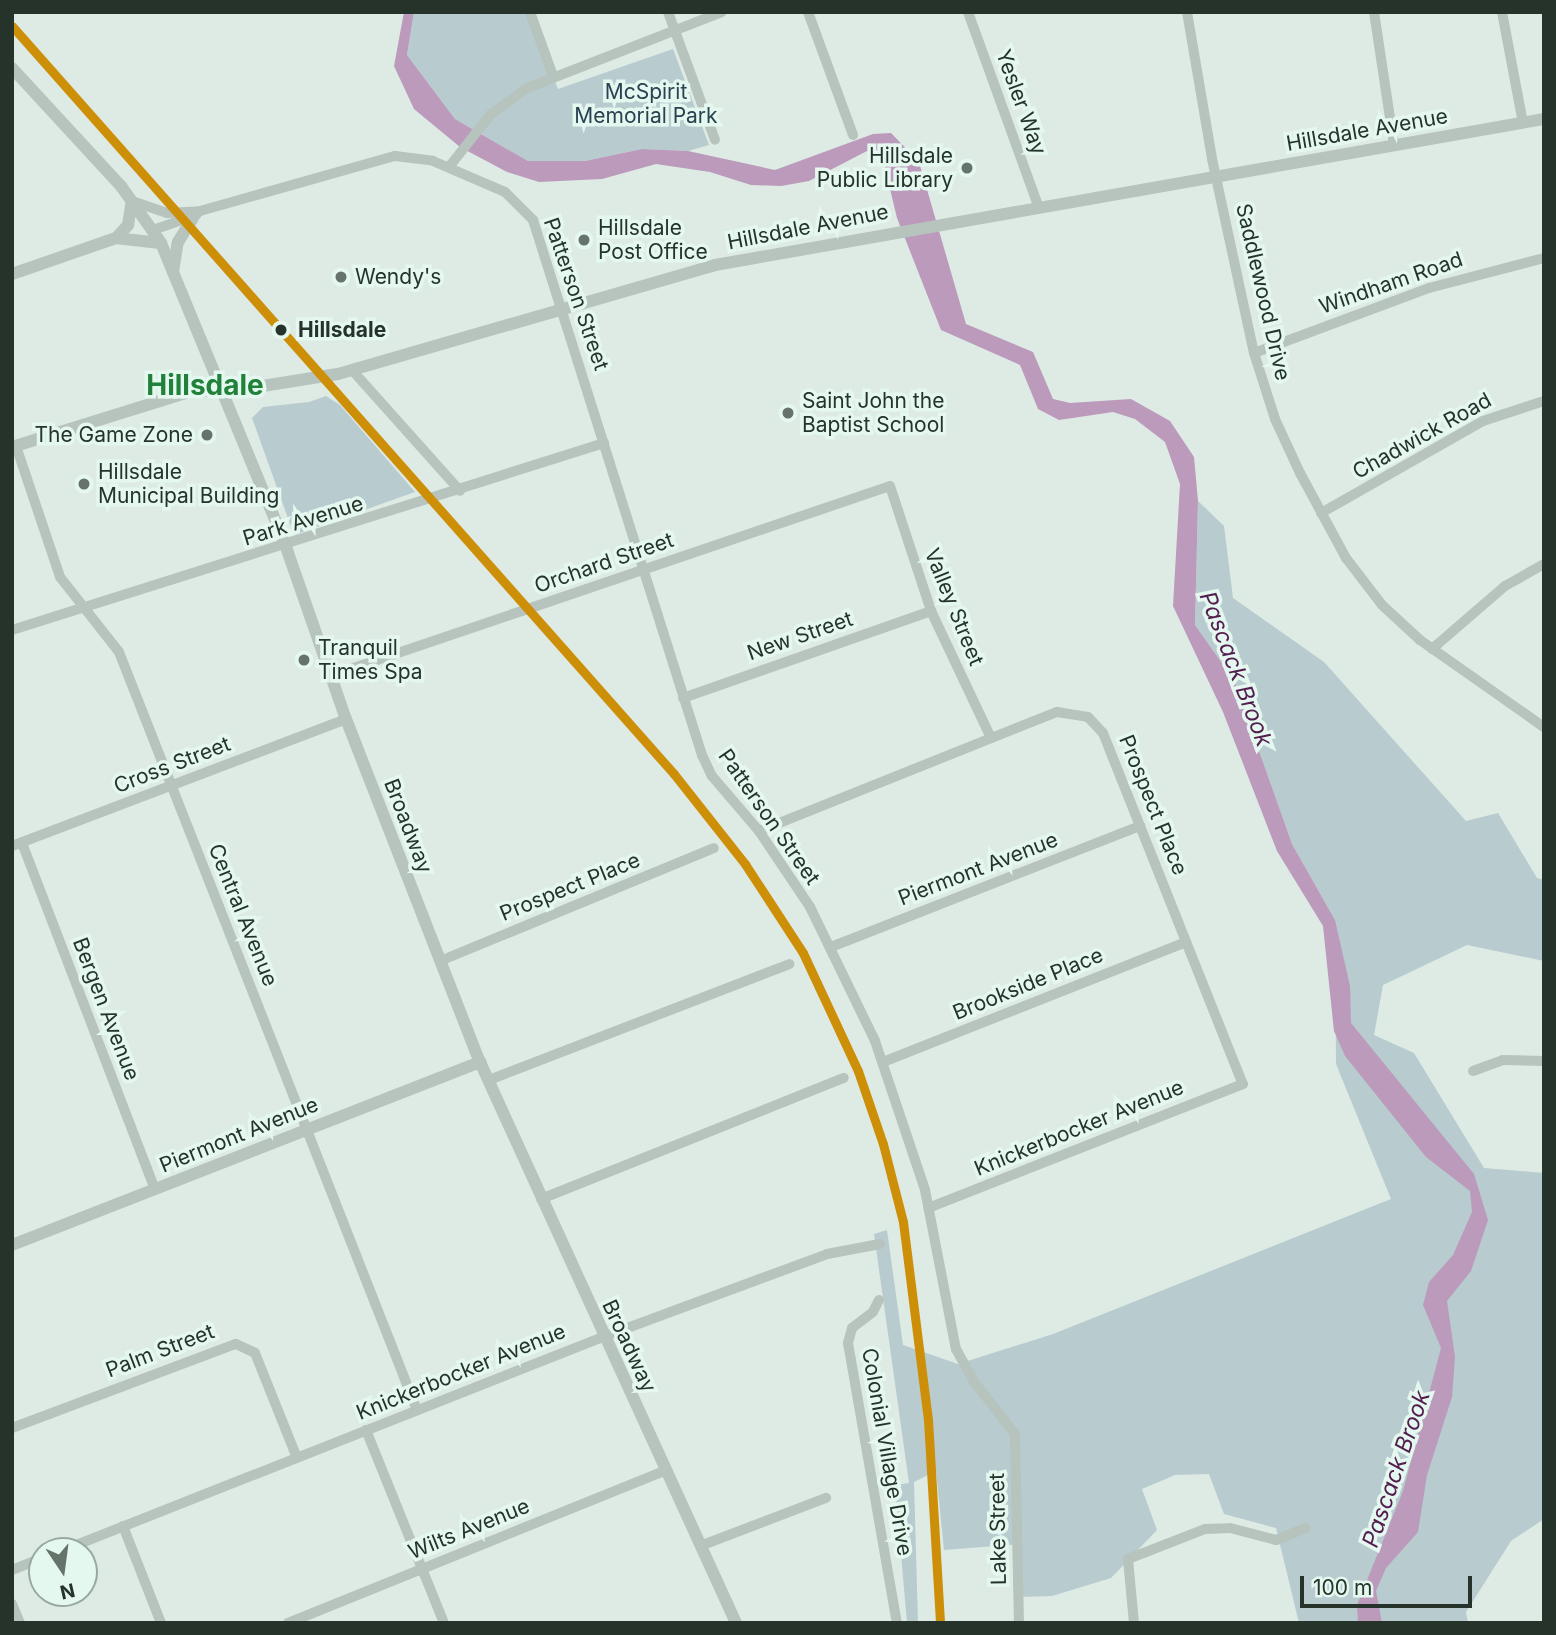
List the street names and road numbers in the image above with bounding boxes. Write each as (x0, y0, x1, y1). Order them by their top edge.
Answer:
street label: Yesler Way (990, 46, 1052, 158)
street label: Hillsdale Avenue (1284, 103, 1450, 157)
street label: Hillsdale Avenue (725, 199, 891, 255)
street label: Saddlewood Drive (1230, 201, 1296, 383)
street label: Patterson Street (538, 214, 614, 374)
street label: Windham Road (1316, 247, 1466, 319)
street label: Chadwick Road (1348, 387, 1496, 485)
street label: Park Avenue (240, 491, 366, 551)
street label: Orchard Street (531, 527, 677, 599)
street label: Valley Street (919, 545, 989, 669)
street label: New Street (744, 606, 856, 666)
street label: Cross Street (110, 731, 234, 799)
street label: Prospect Place (1113, 731, 1193, 879)
street label: Patterson Street (713, 744, 825, 890)
street label: Broadway (378, 775, 438, 877)
street label: Piermont Avenue (895, 827, 1061, 911)
street label: Central Avenue (203, 840, 283, 990)
street label: Prospect Place (496, 847, 644, 927)
street label: Bergen Avenue (67, 934, 145, 1084)
street label: Brookside Place (949, 942, 1107, 1026)
street label: Knickerbocker Avenue (971, 1074, 1187, 1182)
street label: Piermont Avenue (156, 1092, 322, 1178)
street label: Broadway (597, 1296, 661, 1396)
street label: Knickerbocker Avenue (353, 1318, 569, 1426)
street label: Palm Street (102, 1319, 218, 1383)
street label: Colonial Village Drive (856, 1346, 918, 1558)
street label: Lake Street (984, 1473, 1012, 1585)
street label: Wilts Avenue (405, 1493, 533, 1565)

